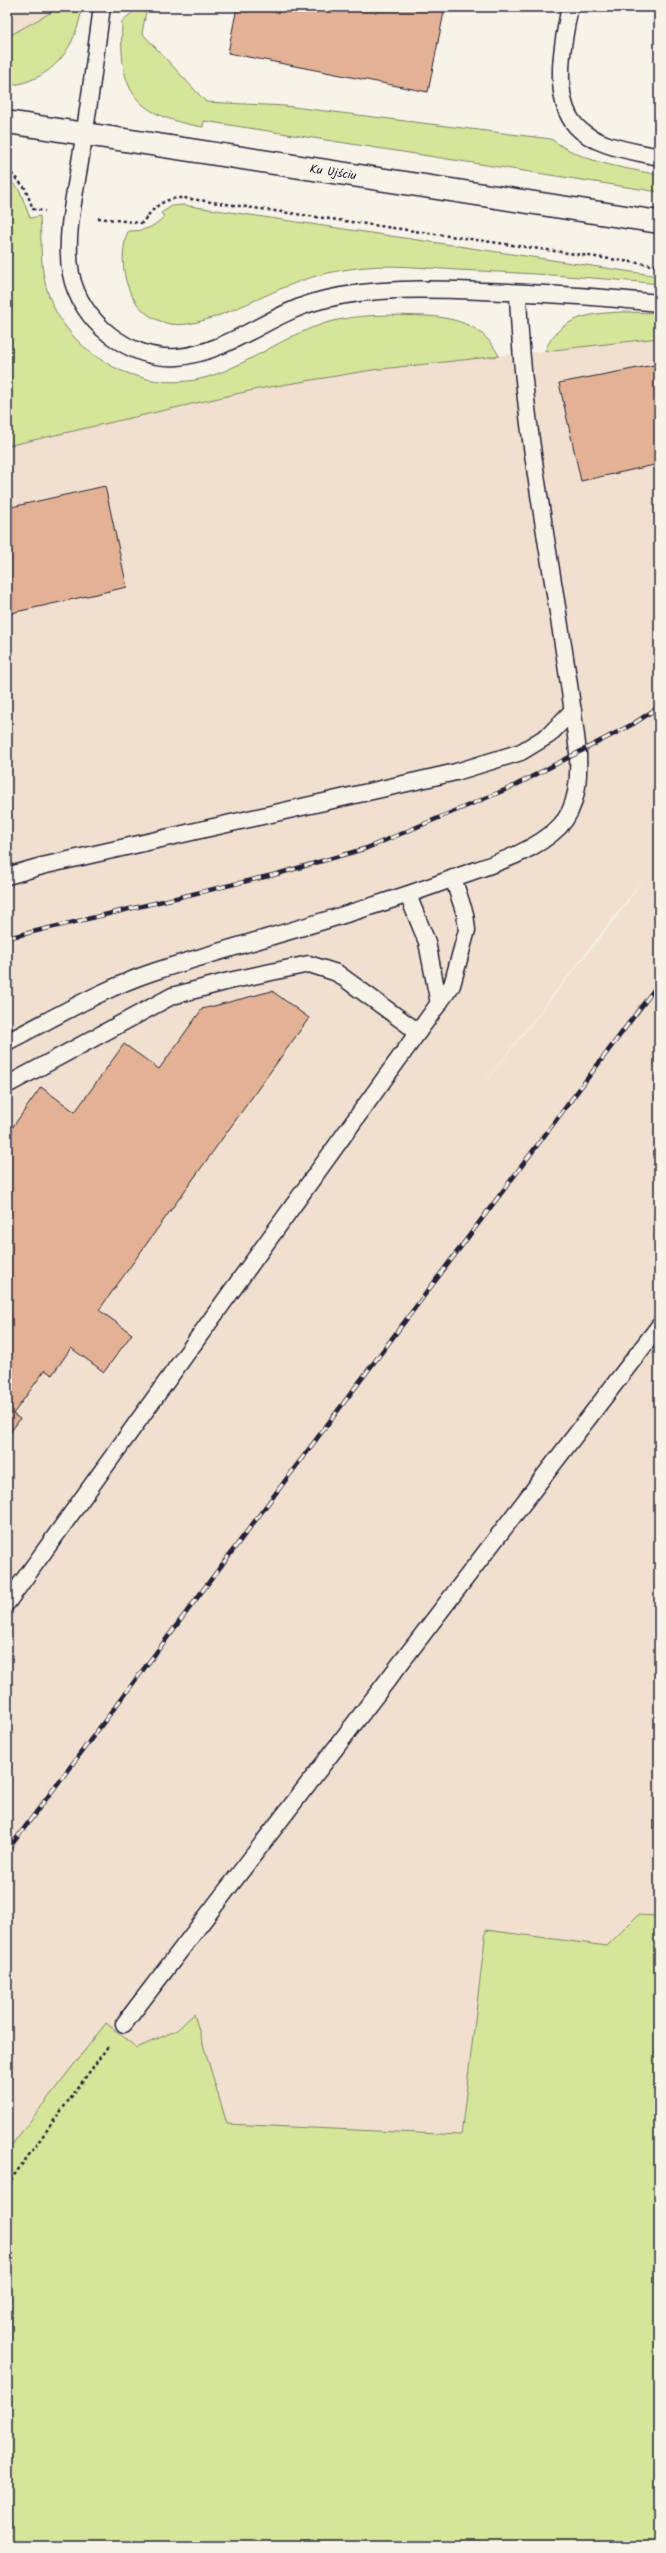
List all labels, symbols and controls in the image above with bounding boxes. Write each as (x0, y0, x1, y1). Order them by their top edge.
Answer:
street label: Ku Ujściu (308, 159, 358, 185)

